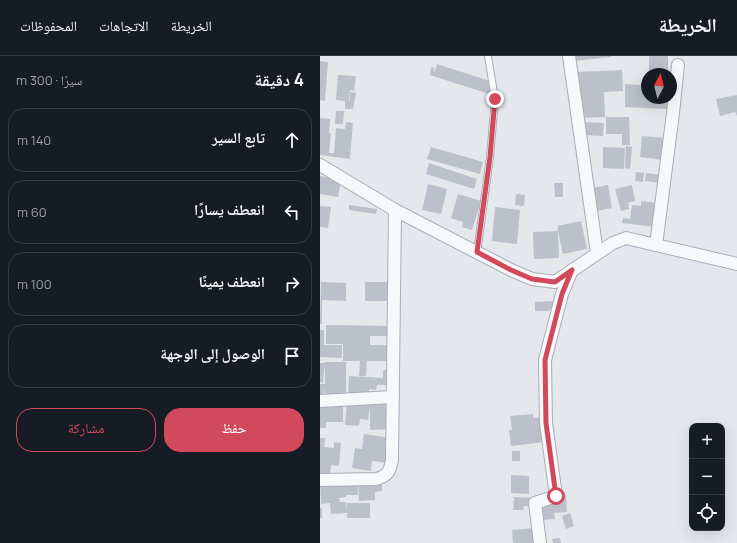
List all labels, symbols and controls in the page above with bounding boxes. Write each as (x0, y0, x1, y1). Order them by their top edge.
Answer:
text: الخريطة (659, 12, 717, 38)
text: المحفوظات (20, 16, 77, 35)
text: الاتجاهات (99, 16, 149, 35)
text: الخريطة (171, 16, 212, 35)
text: 4 دقيقة (255, 68, 304, 91)
north arrow (641, 68, 677, 104)
text: سيرًا · 300 m (16, 71, 82, 89)
route end (486, 90, 504, 108)
text: تابع السير (212, 127, 265, 148)
icon: ahead (281, 129, 303, 151)
text: 140 m (17, 131, 51, 149)
text: انعطف يسارًا (194, 199, 265, 220)
icon: left (281, 201, 303, 223)
text: 60 m (17, 203, 47, 221)
text: انعطف يمينًا (198, 271, 265, 292)
icon: right (281, 273, 303, 295)
text: 100 m (17, 275, 52, 293)
text: الوصول إلى الوجهة (160, 343, 265, 364)
icon: arrive (281, 345, 303, 367)
button: مشاركة (16, 408, 156, 452)
button: حفظ (164, 408, 304, 452)
map controls (689, 423, 725, 531)
button: + (689, 423, 725, 459)
button: − (689, 459, 725, 495)
route start (547, 487, 565, 505)
button: locate (689, 495, 725, 531)

